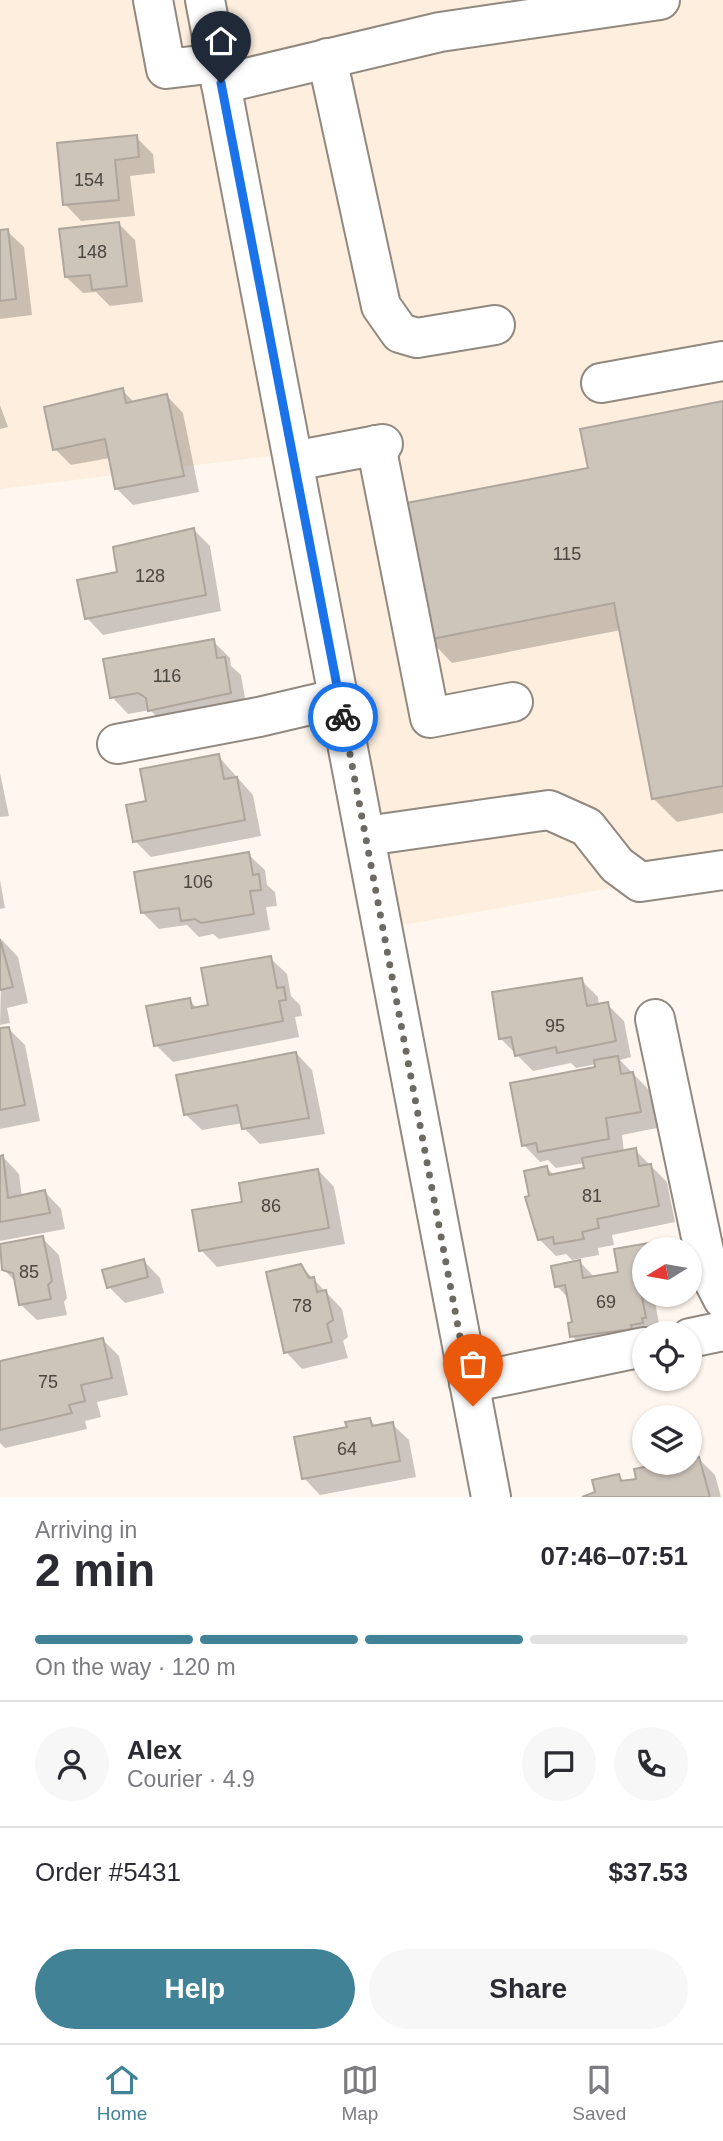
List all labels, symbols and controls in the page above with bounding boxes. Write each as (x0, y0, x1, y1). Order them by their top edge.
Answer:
pin (191, 11, 251, 83)
icon: home (202, 22, 240, 60)
house number: 154 (74, 170, 104, 190)
house number: 148 (77, 242, 107, 262)
house number: 115 (553, 544, 581, 564)
house number: 128 (135, 566, 165, 586)
house number: 116 (153, 666, 181, 686)
courier (308, 682, 378, 752)
icon: bike (324, 698, 362, 736)
house number: 106 (183, 872, 213, 892)
house number: 95 (545, 1016, 565, 1036)
house number: 81 (582, 1186, 602, 1206)
house number: 86 (261, 1196, 281, 1216)
north arrow (632, 1237, 702, 1307)
map controls (632, 1237, 702, 1475)
house number: 85 (19, 1262, 39, 1282)
house number: 69 (596, 1292, 616, 1312)
house number: 78 (292, 1296, 312, 1316)
button: locate (632, 1321, 702, 1391)
pin (443, 1334, 503, 1406)
icon: bag (454, 1345, 492, 1383)
house number: 75 (38, 1372, 58, 1392)
button: layers (632, 1405, 702, 1475)
house number: 64 (337, 1439, 357, 1459)
text: Arriving in (35, 1517, 137, 1543)
text: 07:46–07:51 (541, 1541, 688, 1571)
text: 2 min (35, 1544, 155, 1596)
text: On the way · 120 m (35, 1654, 236, 1680)
button: person (35, 1727, 109, 1801)
button: chat (522, 1727, 596, 1801)
button: phone (614, 1727, 688, 1801)
text: Alex (127, 1735, 182, 1765)
text: Courier · 4.9 (127, 1766, 255, 1792)
text: Order #5431 (35, 1857, 181, 1887)
text: $37.53 (608, 1857, 688, 1887)
button: Help (35, 1949, 355, 2029)
button: Share (369, 1949, 688, 2029)
tab: Home (97, 2061, 147, 2125)
tab: Map (341, 2061, 379, 2125)
tab: Saved (572, 2061, 626, 2125)

